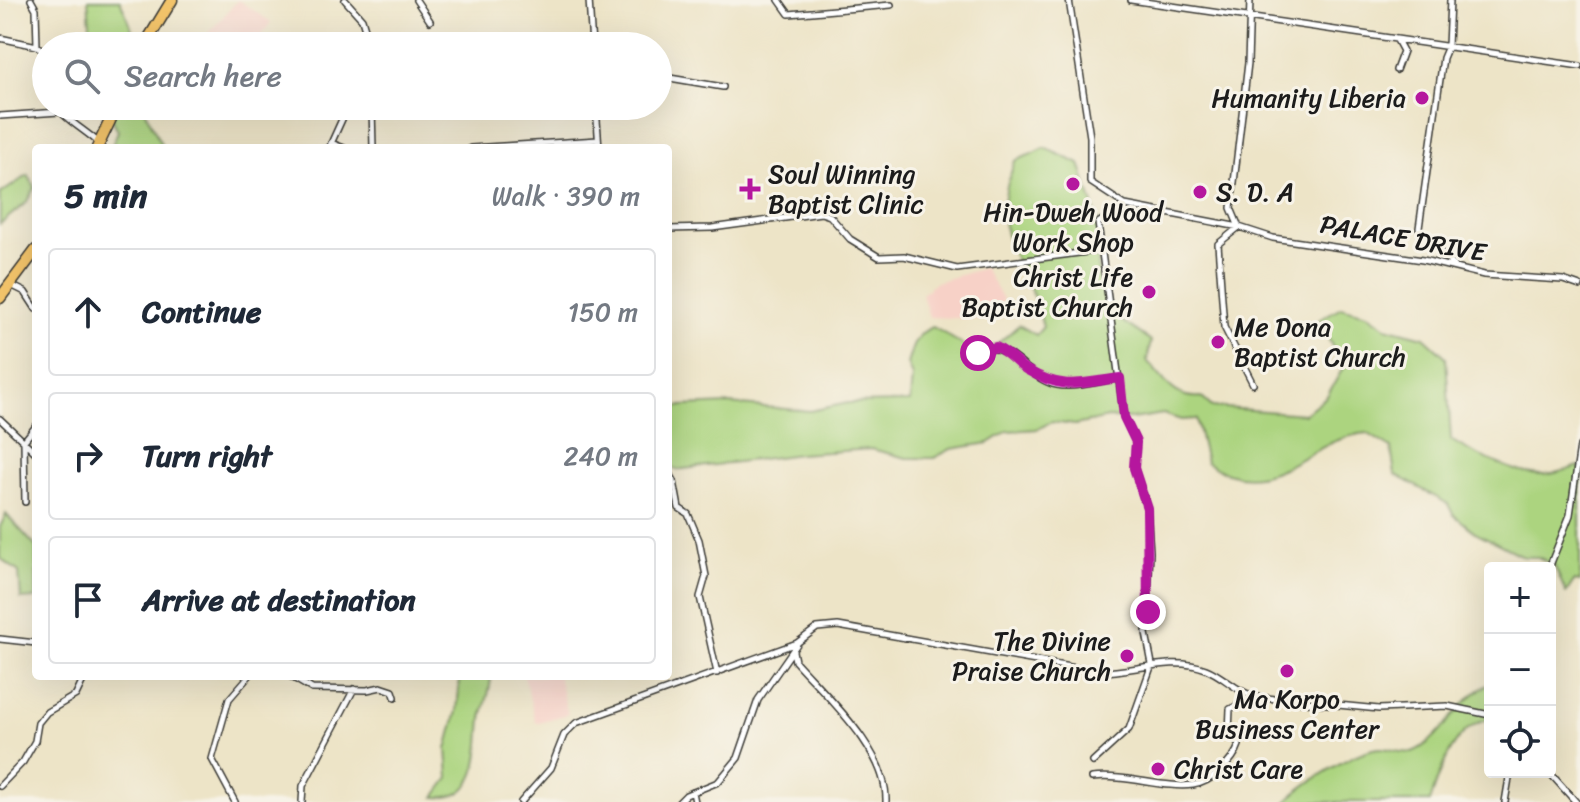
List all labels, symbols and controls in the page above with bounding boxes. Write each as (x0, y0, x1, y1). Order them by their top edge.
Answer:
search box (32, 32, 672, 120)
text: Search here (124, 49, 282, 103)
icon: search (60, 54, 104, 98)
place label: Humanity Liberia (1211, 75, 1406, 121)
marker: Humanity Liberia (1413, 89, 1431, 107)
place label: Soul Winning Baptist Clinic (768, 151, 924, 227)
text: 5 min (64, 166, 147, 226)
place label: S. D. A (1216, 169, 1294, 215)
text: Walk · 390 m (492, 173, 640, 219)
marker: Hin-Dweh Wood Work Shop (1064, 175, 1082, 193)
marker: Soul Winning Baptist Clinic (739, 178, 761, 200)
marker: S. D. A (1191, 183, 1209, 201)
place label: Hin-Dweh Wood Work Shop (983, 189, 1165, 265)
street label: PALACE DRIVE (1316, 201, 1491, 275)
place label: Christ Life Baptist Church (961, 254, 1133, 330)
marker: Christ Life Baptist Church (1140, 283, 1158, 301)
text: Continue (142, 285, 261, 339)
text: 150 m (568, 289, 638, 335)
icon: ahead (66, 290, 110, 334)
place label: Me Dona Baptist Church (1234, 304, 1406, 380)
marker: Me Dona Baptist Church (1209, 333, 1227, 351)
route start (960, 335, 996, 371)
text: Turn right (142, 429, 272, 483)
text: 240 m (564, 433, 638, 479)
icon: right (66, 434, 110, 478)
map controls (1484, 562, 1556, 778)
button: + (1484, 562, 1556, 634)
text: Arrive at destination (142, 573, 416, 627)
icon: arrive (66, 578, 110, 622)
route end (1130, 594, 1166, 630)
place label: The Divine Praise Church (952, 618, 1111, 694)
button: − (1484, 634, 1556, 706)
marker: The Divine Praise Church (1118, 647, 1136, 665)
marker: Ma Korpo Business Center (1278, 662, 1296, 680)
place label: Ma Korpo Business Center (1195, 676, 1380, 752)
button: locate (1484, 706, 1556, 778)
place label: Christ Care (1174, 746, 1303, 792)
marker: Christ Care (1149, 760, 1167, 778)

